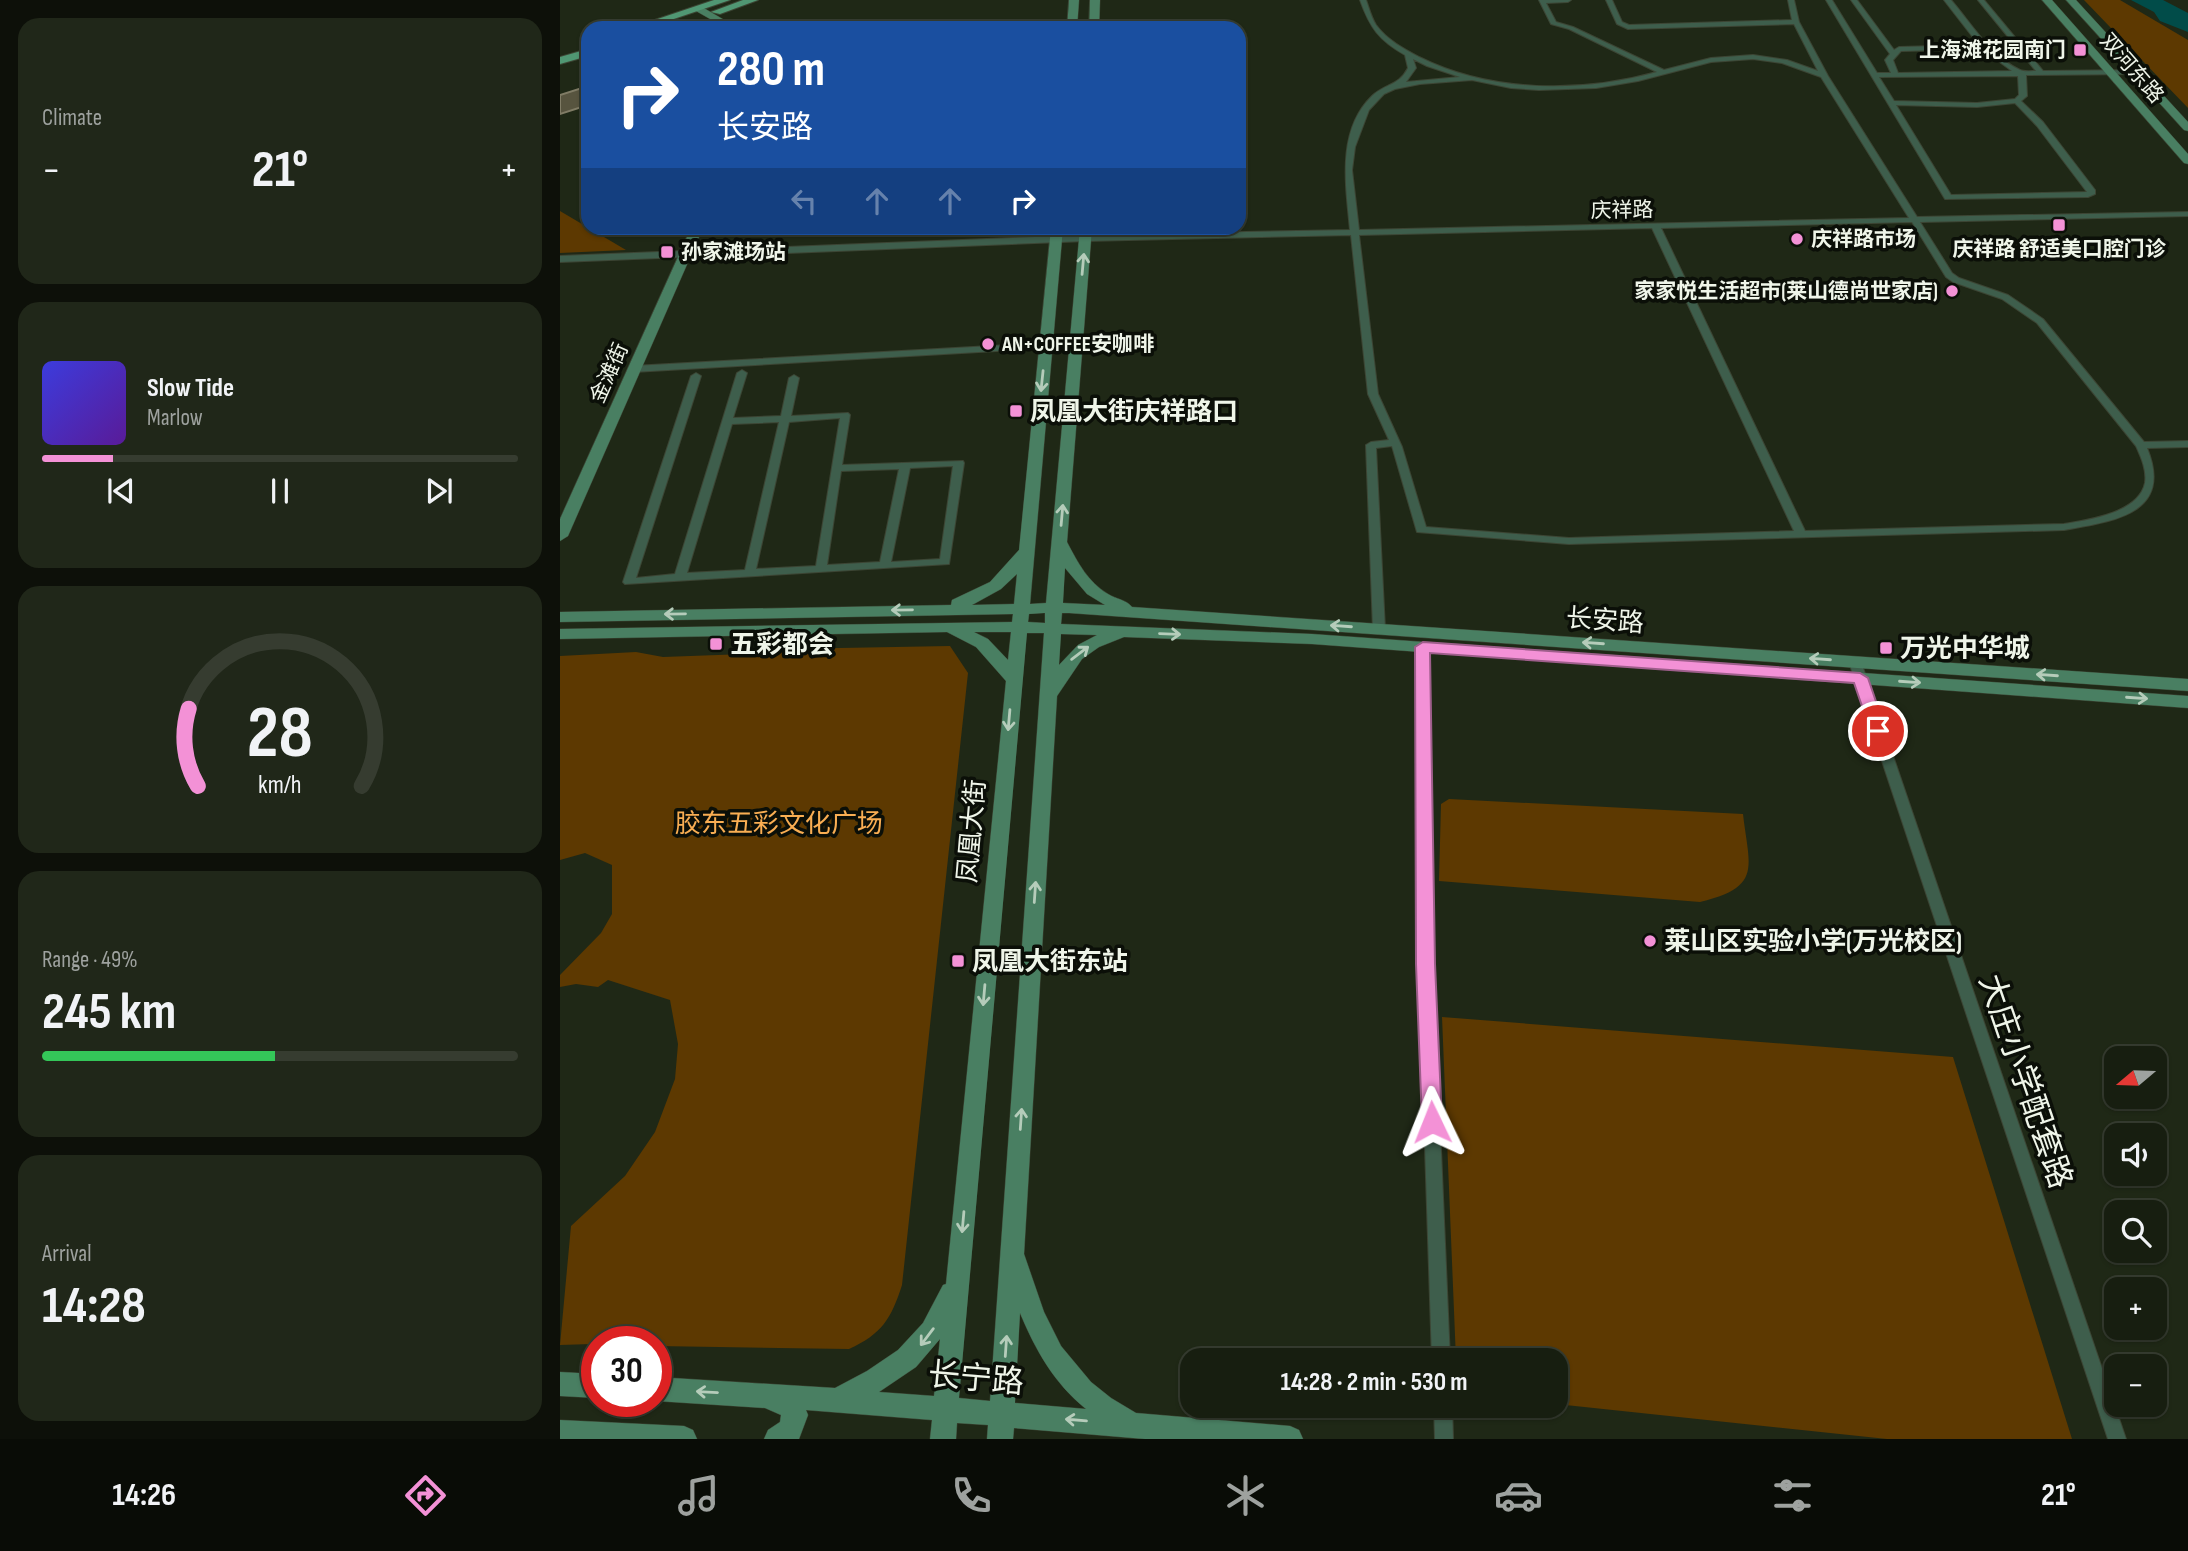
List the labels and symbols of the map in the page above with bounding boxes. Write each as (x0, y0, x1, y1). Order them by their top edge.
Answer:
street label: 双河东路 (2095, 28, 2169, 108)
place label: 上海滩花园南门 (1919, 38, 2066, 63)
marker: 上海滩花园南门 (2072, 42, 2088, 58)
street label: 庆祥路 (1590, 197, 1654, 224)
marker: 庆祥路 舒适美口腔门诊 (2051, 217, 2067, 233)
place label: 庆祥路市场 (1811, 227, 1916, 252)
marker: 庆祥路市场 (1789, 231, 1805, 247)
place label: 庆祥路 舒适美口腔门诊 (1952, 237, 2167, 262)
place label: 孙家滩场站 (681, 240, 786, 265)
marker: 孙家滩场站 (659, 244, 675, 260)
one-way arrow (1077, 253, 1090, 276)
place label: 家家悦生活超市(莱山德尚世家店) (1634, 279, 1938, 304)
marker: 家家悦生活超市(莱山德尚世家店) (1944, 283, 1960, 299)
place label: AN+COFFEE安咖啡 (1001, 332, 1154, 357)
marker: AN+COFFEE安咖啡 (980, 336, 996, 352)
street label: 金滩街 (585, 339, 634, 407)
one-way arrow (1035, 369, 1048, 392)
place label: 凤凰大街庆祥路口 (1030, 397, 1238, 428)
marker: 凤凰大街庆祥路口 (1008, 403, 1024, 419)
one-way arrow (1056, 504, 1069, 527)
one-way arrow (891, 603, 914, 616)
street label: 长安路 (1565, 603, 1645, 640)
one-way arrow (663, 608, 686, 621)
one-way arrow (1331, 619, 1353, 632)
one-way arrow (1158, 627, 1181, 640)
place label: 五彩都会 (730, 630, 834, 661)
place label: 万光中华城 (1900, 634, 2030, 665)
marker: 五彩都会 (708, 636, 724, 652)
one-way arrow (1582, 636, 1605, 649)
marker: 万光中华城 (1878, 640, 1894, 656)
one-way arrow (1070, 646, 1089, 661)
one-way arrow (1809, 652, 1831, 665)
one-way arrow (2035, 669, 2058, 682)
one-way arrow (1898, 676, 1921, 689)
one-way arrow (2125, 692, 2148, 705)
pin (1848, 701, 1908, 761)
one-way arrow (1002, 708, 1015, 731)
street label: 凤凰大街 (953, 778, 992, 884)
park label: 胶东五彩文化广场 (675, 809, 883, 840)
one-way arrow (1029, 881, 1042, 904)
place label: 莱山区实验小学(万光校区) (1664, 927, 1962, 958)
marker: 莱山区实验小学(万光校区) (1642, 933, 1658, 949)
place label: 凤凰大街东站 (972, 947, 1128, 978)
marker: 凤凰大街东站 (950, 953, 966, 969)
street label: 大庄小学配套路 (1970, 969, 2079, 1194)
one-way arrow (977, 983, 990, 1006)
north arrow (2104, 1046, 2166, 1110)
position arrow (1395, 1085, 1469, 1159)
one-way arrow (1014, 1108, 1027, 1131)
one-way arrow (956, 1210, 969, 1233)
speed limit sign: 30 (581, 1326, 672, 1417)
one-way arrow (920, 1327, 935, 1346)
one-way arrow (1000, 1336, 1013, 1358)
street label: 长宁路 (926, 1356, 1025, 1403)
one-way arrow (696, 1386, 719, 1399)
one-way arrow (1065, 1413, 1087, 1426)

